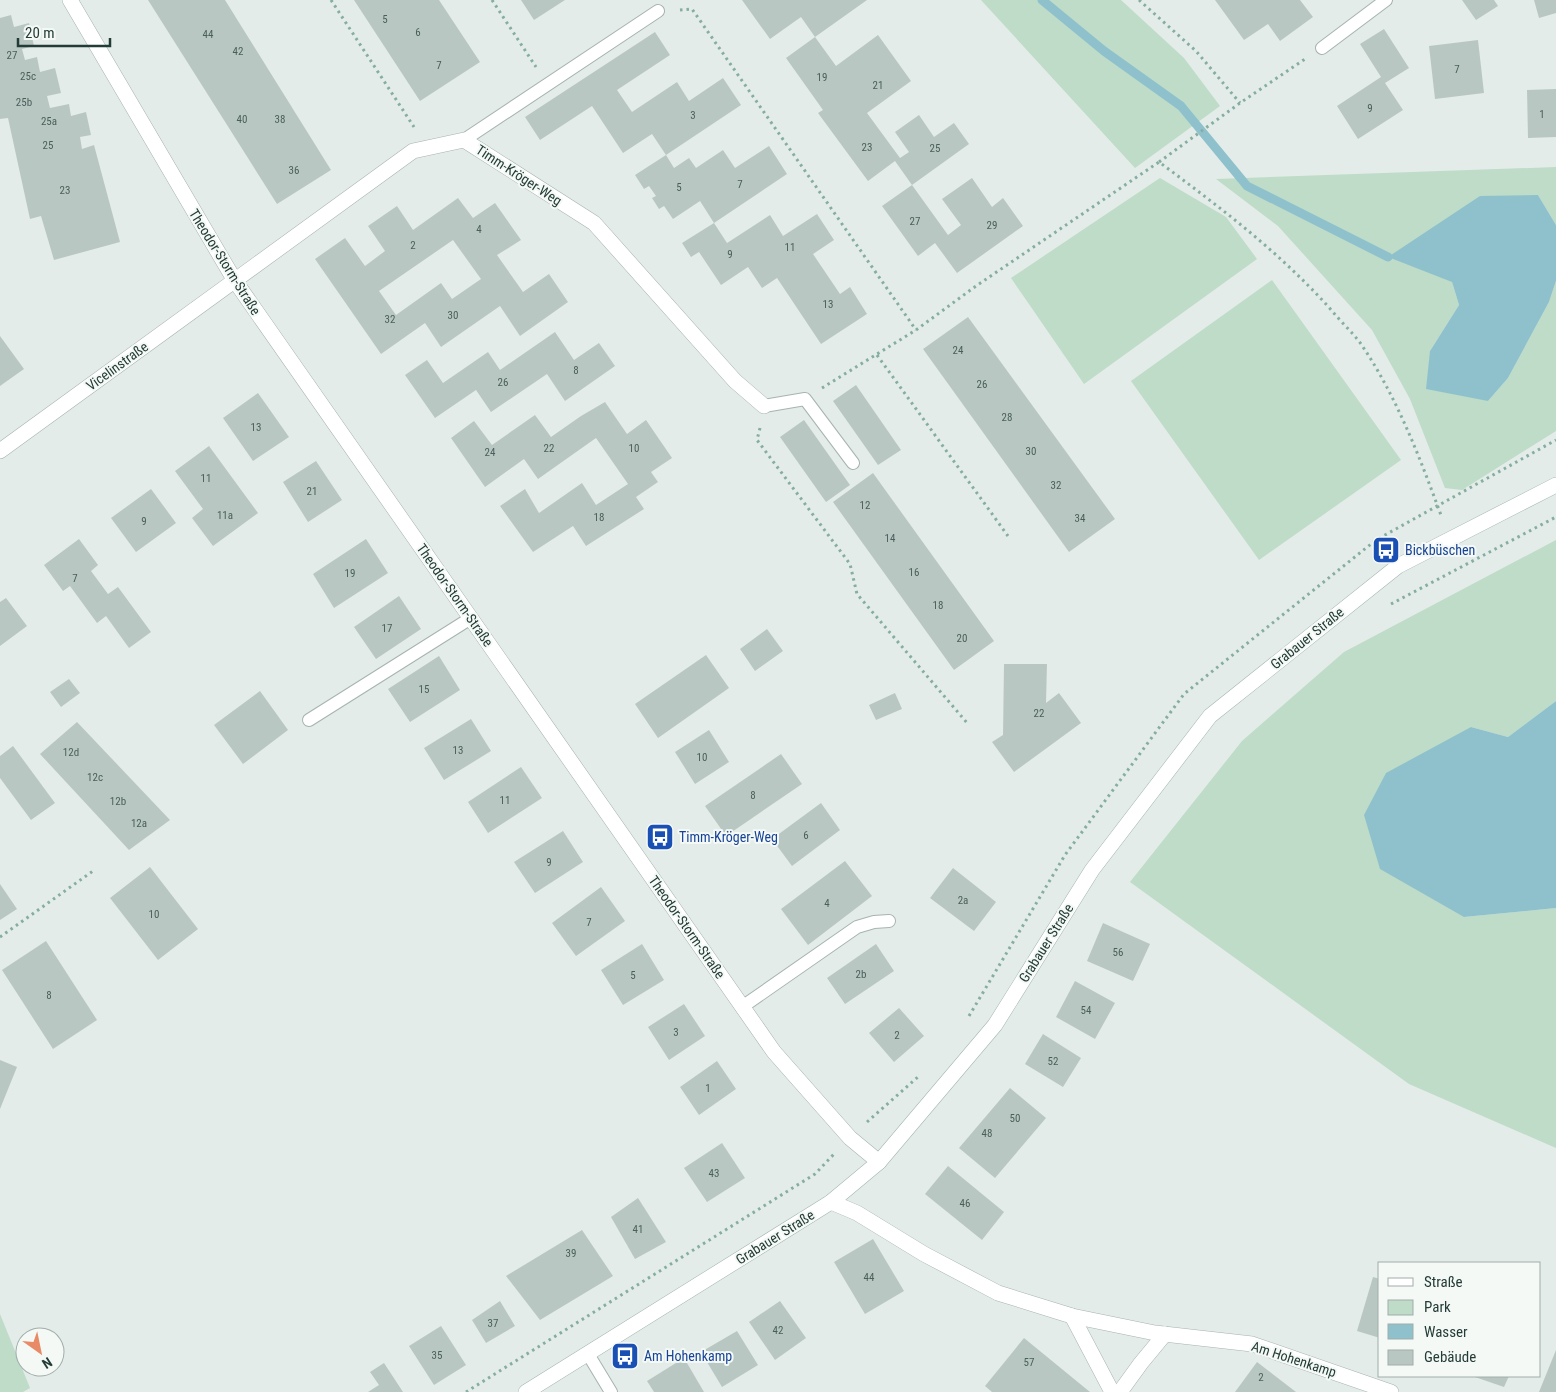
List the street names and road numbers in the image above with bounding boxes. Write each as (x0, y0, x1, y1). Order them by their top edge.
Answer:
street label: Timm-Kröger-Weg (473, 141, 565, 209)
street label: Theodor-Storm-Straße (186, 206, 264, 318)
street label: Vicelinstraße (83, 338, 151, 394)
street label: Theodor-Storm-Straße (413, 540, 497, 650)
street label: Grabauer Straße (1267, 603, 1347, 672)
street label: Theodor-Storm-Straße (645, 872, 729, 982)
street label: Grabauer Straße (1016, 900, 1077, 985)
street label: Grabauer Straße (733, 1206, 818, 1267)
street label: Am Hohenkamp (1250, 1338, 1338, 1380)

